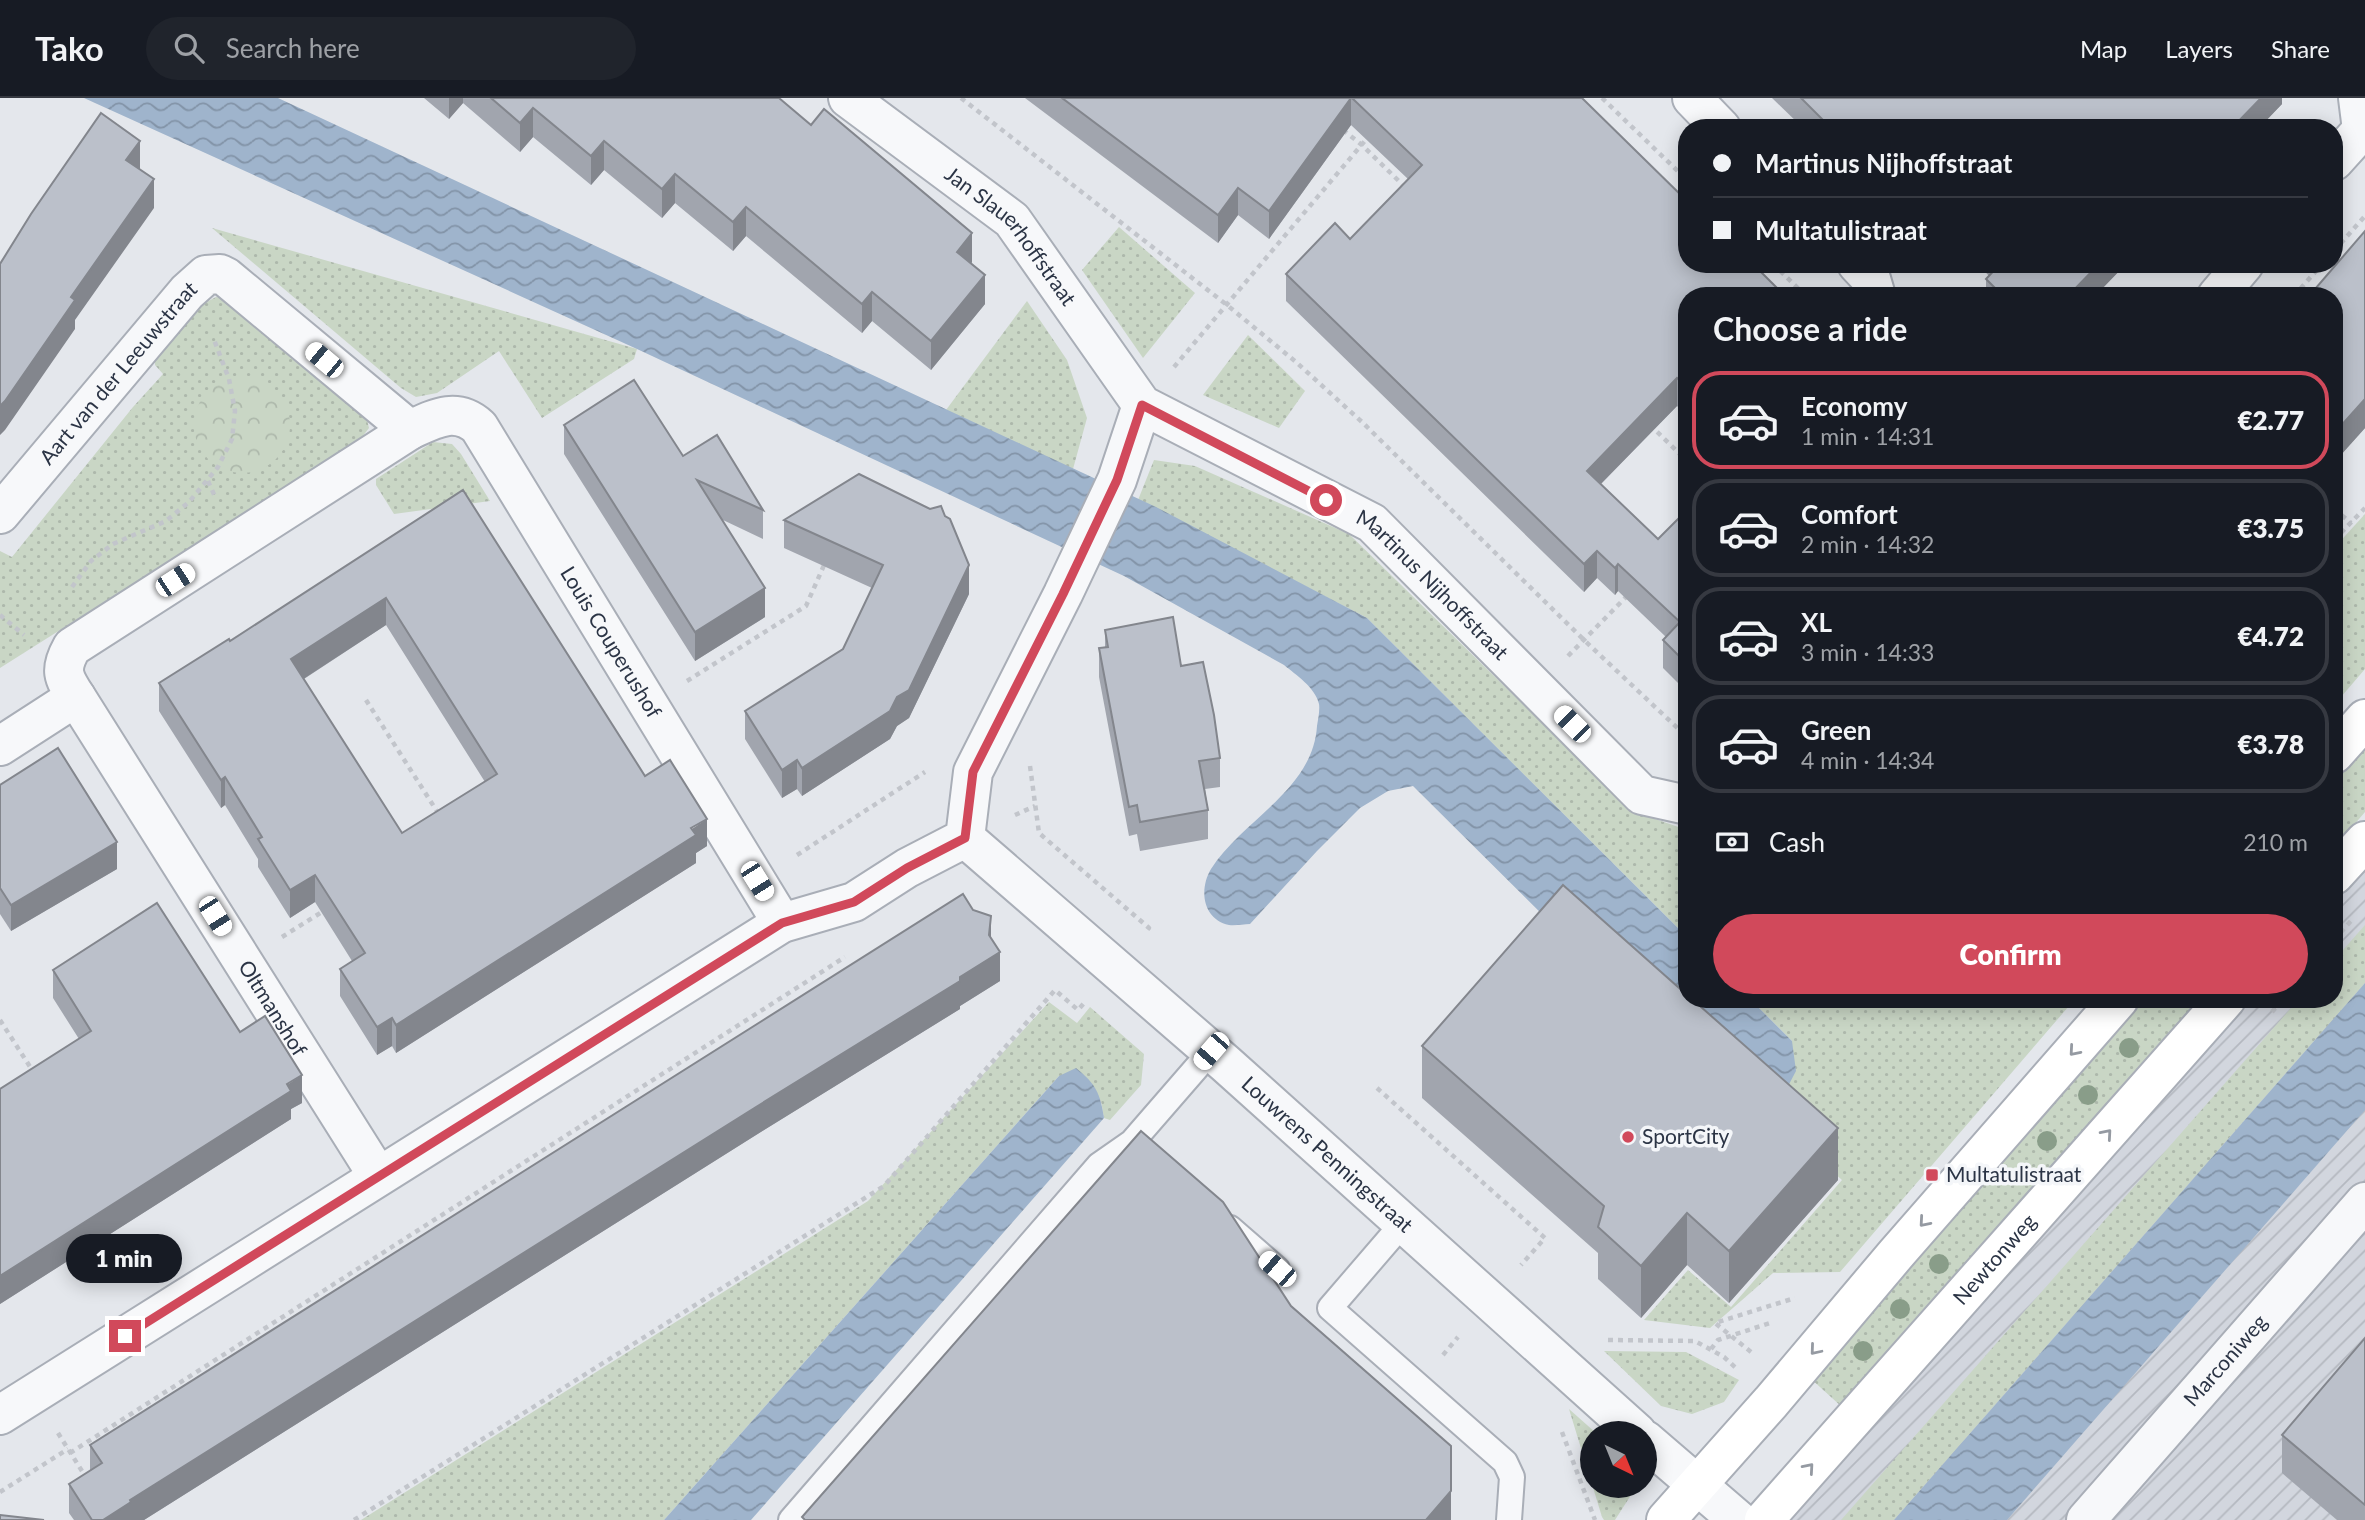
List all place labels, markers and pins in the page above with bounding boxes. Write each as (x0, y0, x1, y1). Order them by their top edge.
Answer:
place label: SportCity (1642, 1123, 1730, 1148)
marker: SportCity (1620, 1129, 1636, 1145)
place label: Multatulistraat (1946, 1161, 2082, 1186)
marker: Multatulistraat (1924, 1167, 1940, 1183)

